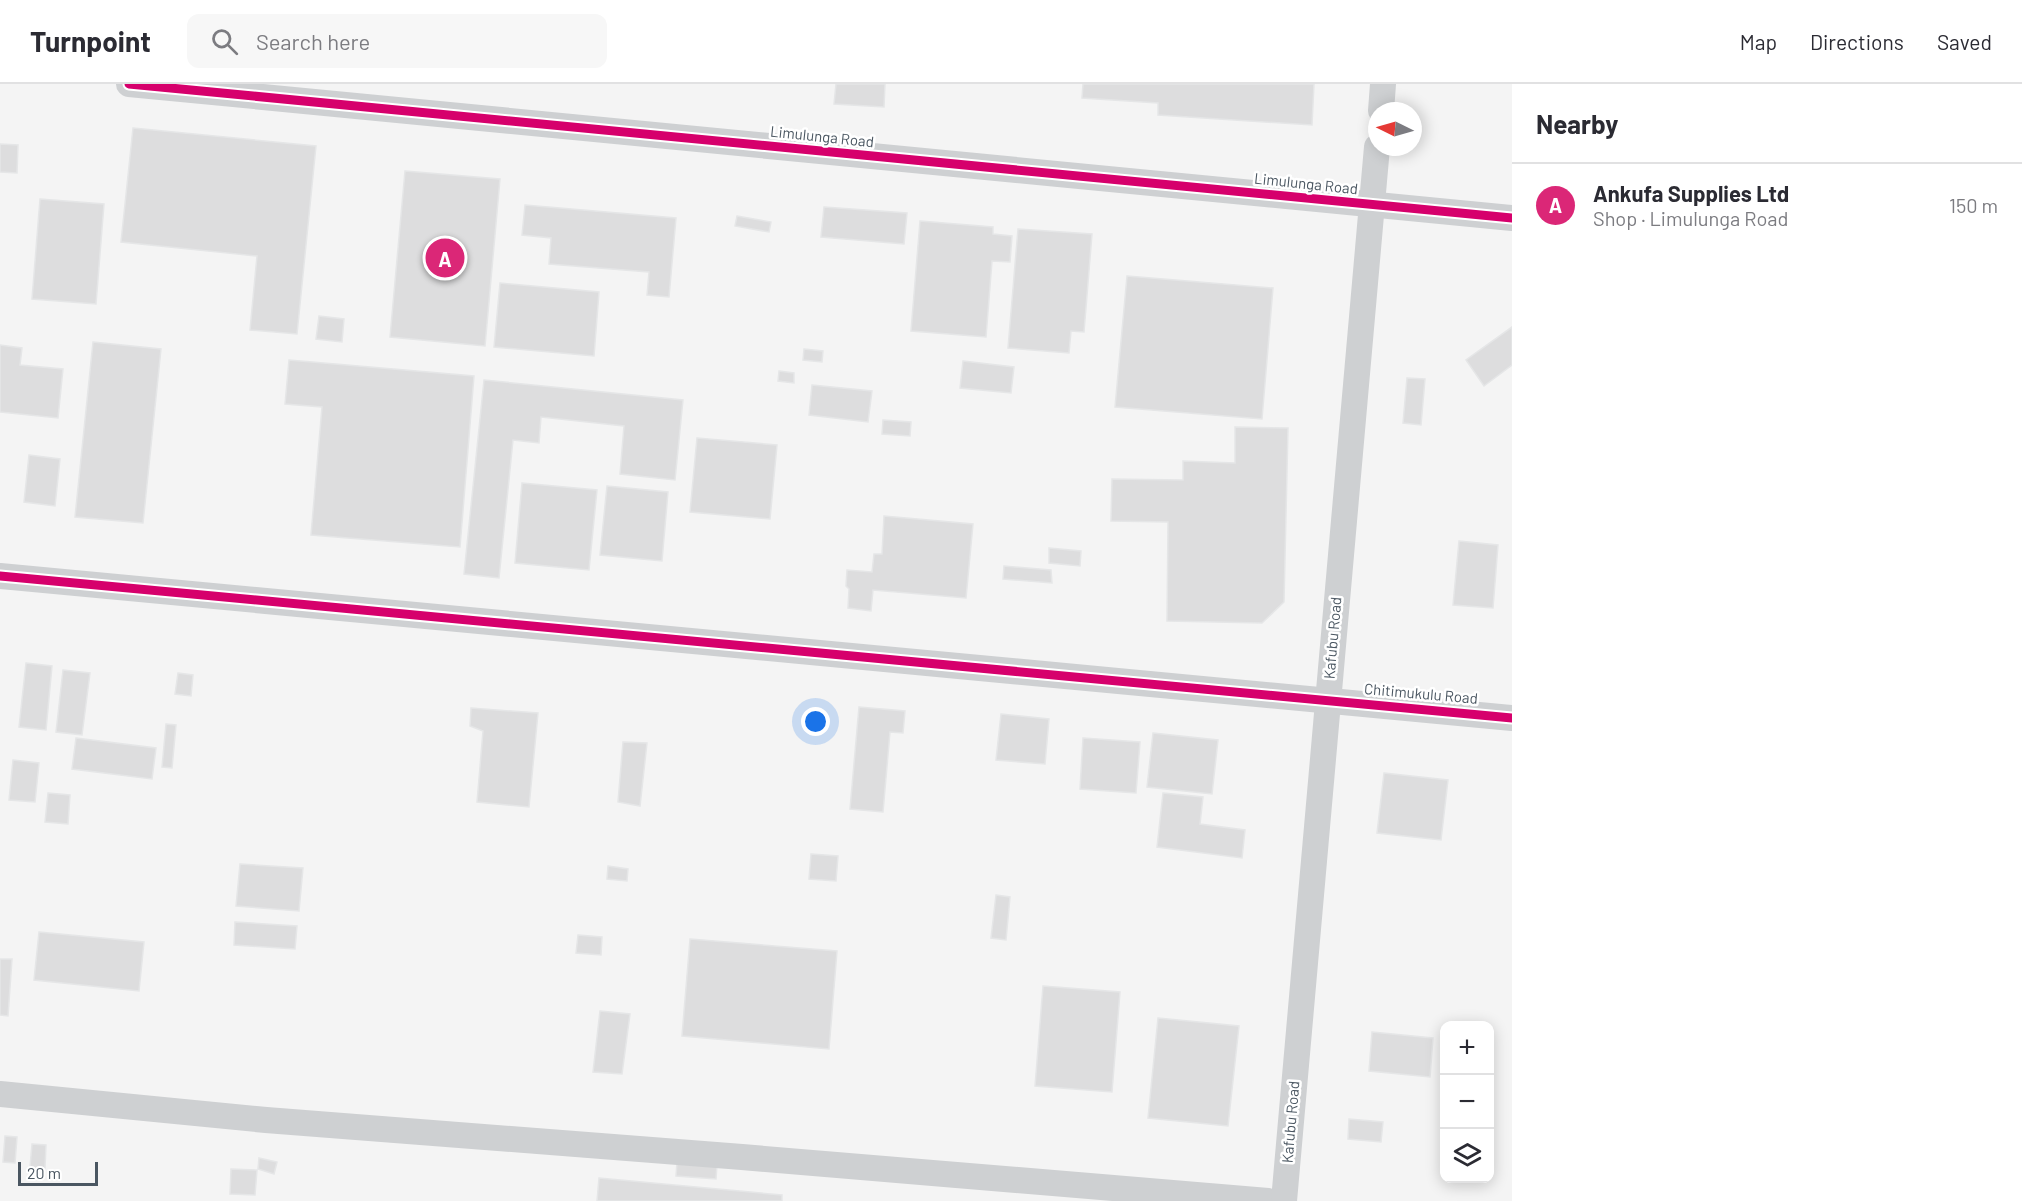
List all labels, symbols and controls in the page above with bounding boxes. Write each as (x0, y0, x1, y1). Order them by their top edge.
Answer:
search box (187, 14, 607, 68)
text: Turnpoint (30, 24, 151, 58)
icon: search (208, 25, 241, 58)
text: Search here (256, 28, 370, 54)
text: Map (1740, 29, 1777, 54)
text: Directions (1810, 29, 1904, 54)
text: Saved (1937, 29, 1992, 54)
north arrow (1368, 102, 1422, 156)
text: Nearby (1536, 108, 1618, 139)
street label: Limulunga Road (769, 122, 875, 150)
street label: Limulunga Road (1253, 169, 1359, 197)
text: Ankufa Supplies Ltd (1593, 180, 1789, 206)
text: A (1549, 193, 1562, 217)
text: 150 m (1949, 193, 1998, 217)
text: Shop · Limulunga Road (1593, 206, 1788, 230)
pin: A (426, 236, 464, 280)
street label: Kafubu Road (1319, 596, 1345, 680)
street label: Chitimukulu Road (1364, 679, 1479, 707)
your location (801, 707, 830, 736)
map controls (1440, 1021, 1494, 1183)
button: + (1440, 1021, 1494, 1075)
button: − (1440, 1075, 1494, 1129)
street label: Kafubu Road (1277, 1080, 1303, 1164)
button: layers (1440, 1129, 1494, 1183)
scale bar (18, 1159, 98, 1186)
text: 20 m (27, 1163, 61, 1182)

